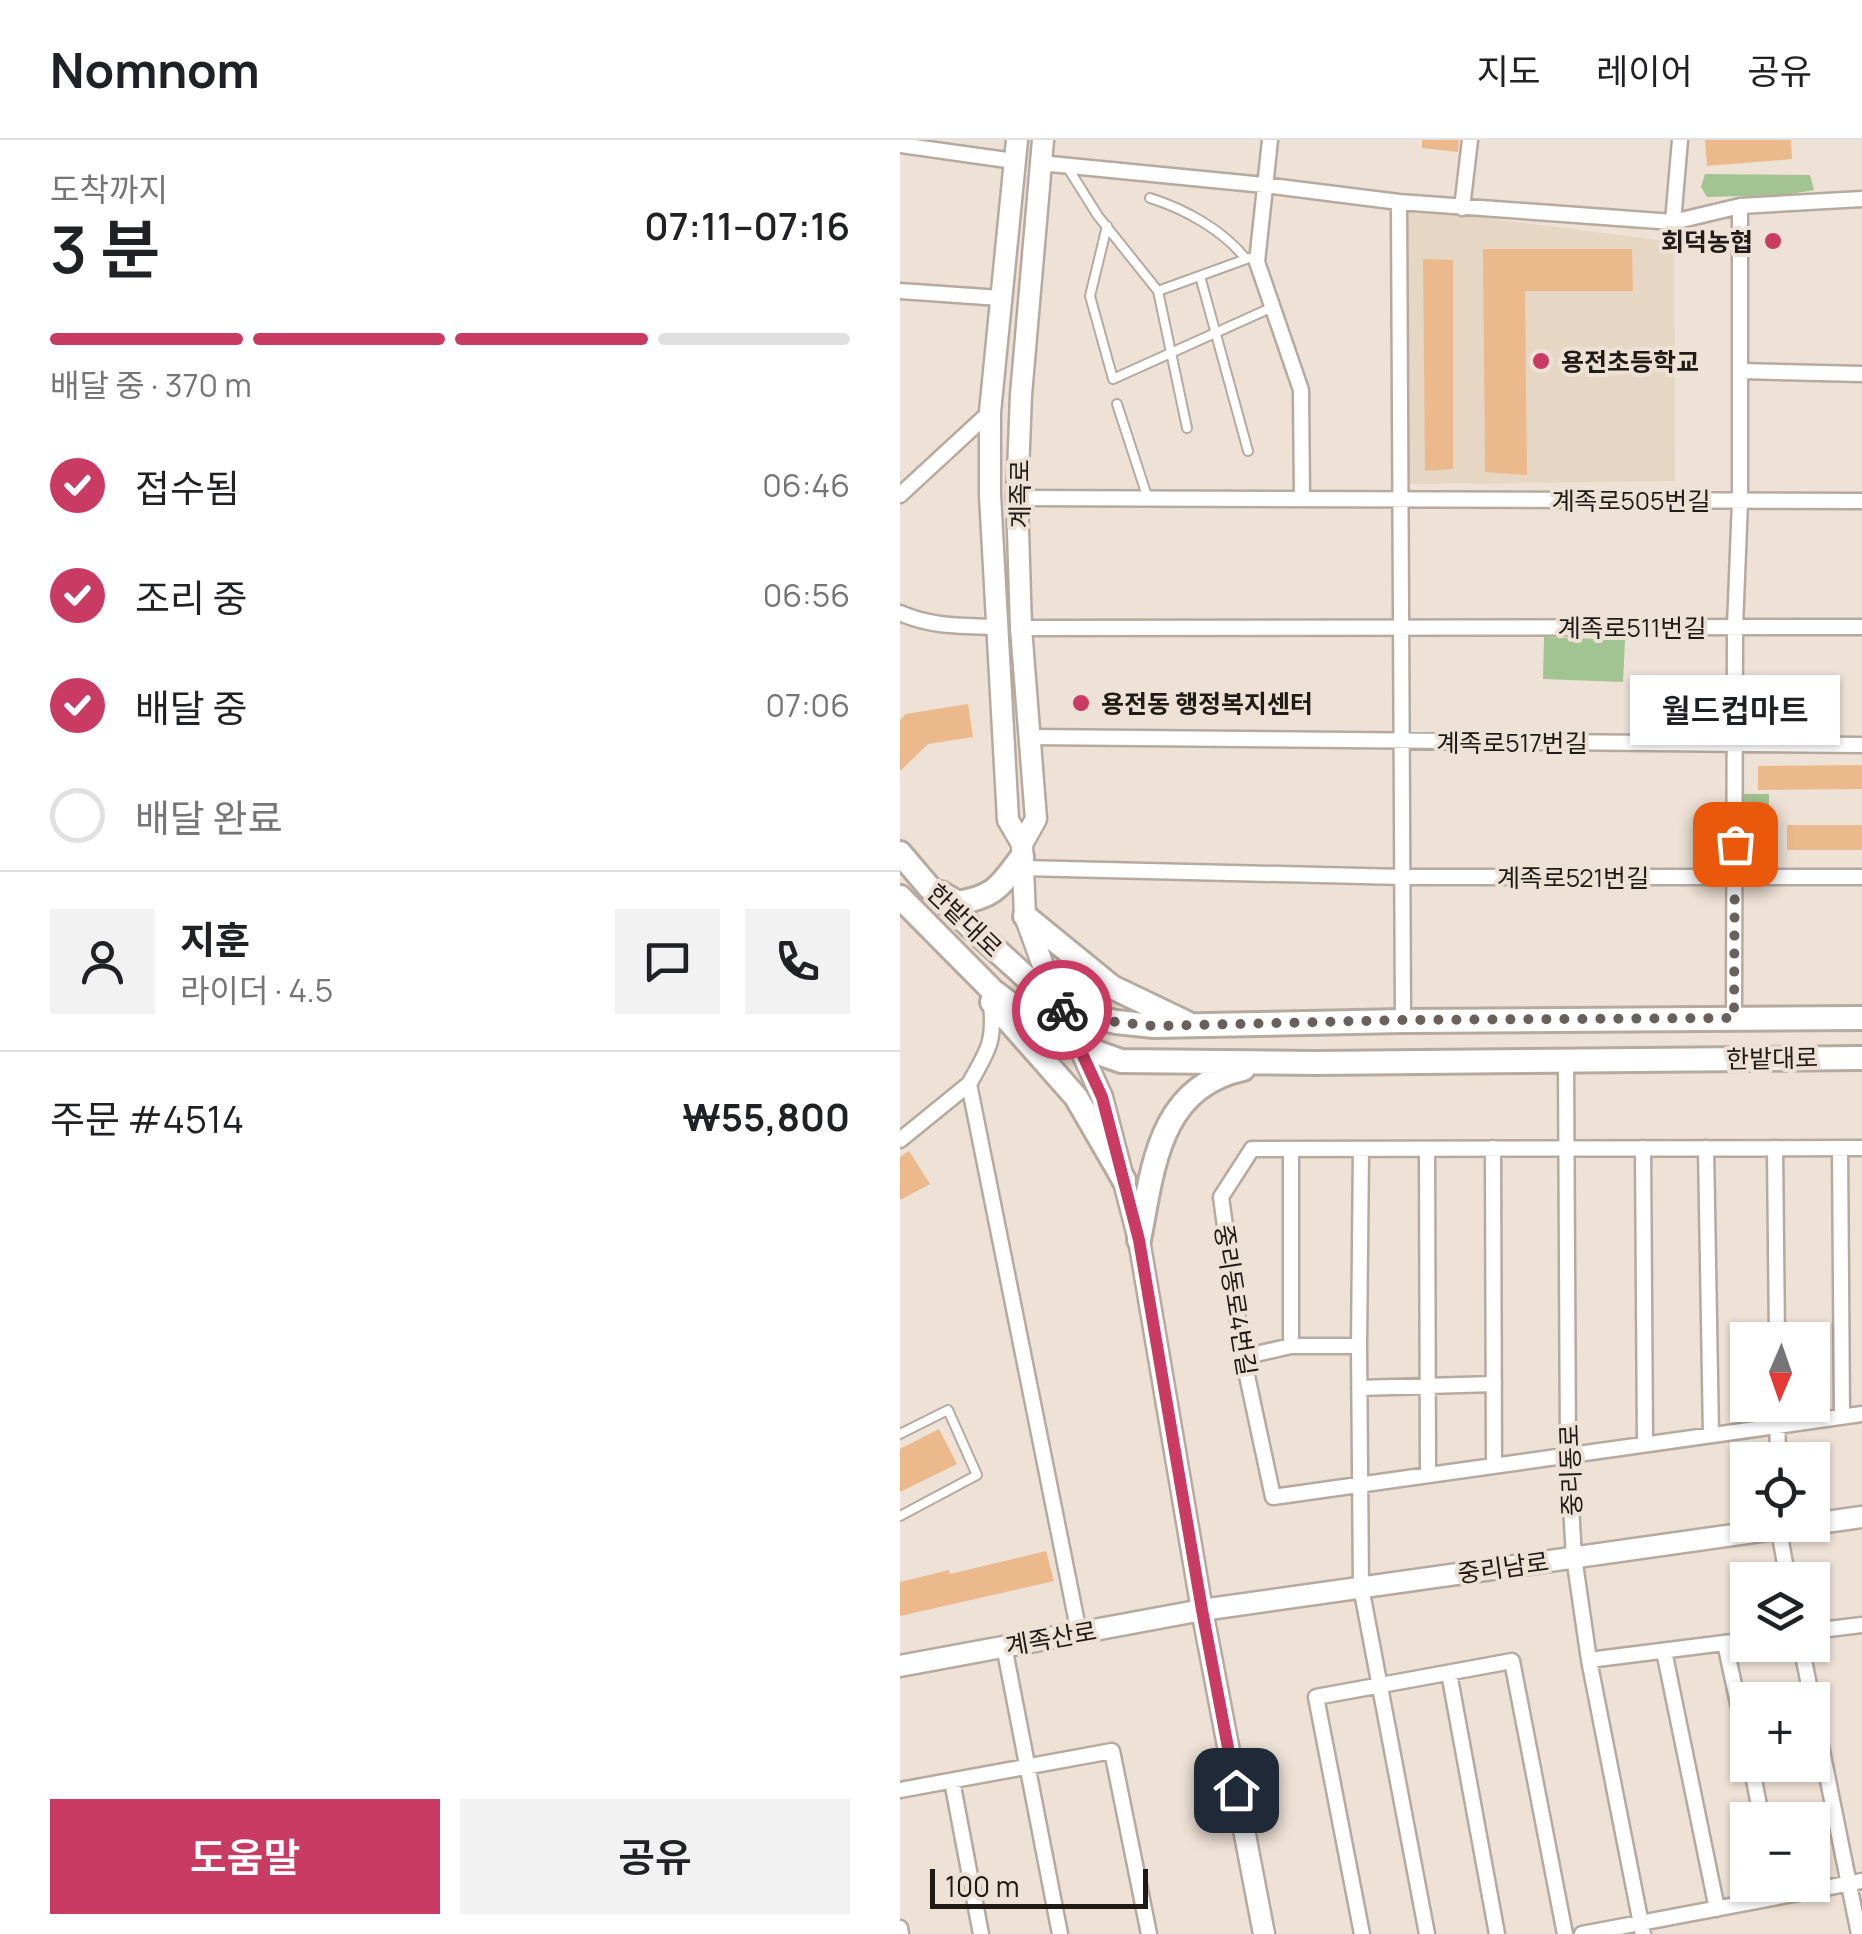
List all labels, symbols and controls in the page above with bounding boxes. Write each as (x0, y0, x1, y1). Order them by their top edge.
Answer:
text: Nomnom (50, 37, 260, 102)
text: 지도 (1477, 47, 1541, 95)
text: 레이어 (1596, 47, 1693, 95)
text: 공유 (1748, 47, 1812, 95)
text: 도착까지 (50, 167, 168, 211)
text: 07:11–07:16 (644, 199, 850, 251)
text: 3 분 (50, 204, 160, 293)
place label: 회덕농협 (1661, 224, 1753, 259)
marker: 회덕농협 (1762, 230, 1784, 252)
place label: 용전초등학교 (1561, 344, 1699, 379)
marker: 용전초등학교 (1530, 350, 1552, 372)
text: 배달 중 · 370 m (50, 363, 252, 407)
icon: check (50, 458, 105, 513)
street label: 계족로 (1002, 459, 1037, 529)
text: 접수됨 (135, 461, 240, 513)
text: 06:46 (762, 463, 850, 507)
street label: 계족로505번길 (1551, 483, 1711, 518)
icon: check (50, 568, 105, 623)
text: 조리 중 (135, 571, 247, 623)
text: 06:56 (763, 573, 850, 617)
street label: 계족로511번길 (1558, 610, 1706, 645)
callout: 월드컵마트 (1630, 674, 1840, 744)
icon: check (50, 678, 105, 733)
text: 배달 중 (135, 681, 247, 733)
text: 07:06 (765, 683, 850, 727)
place label: 용전동 행정복지센터 (1101, 686, 1313, 721)
text: 월드컵마트 (1661, 688, 1809, 732)
marker: 용전동 행정복지센터 (1070, 692, 1092, 714)
street label: 계족로517번길 (1436, 725, 1588, 760)
text: 배달 완료 (135, 791, 282, 843)
pin (1693, 802, 1778, 887)
icon: bag (1708, 817, 1763, 872)
street label: 계족로521번길 (1497, 860, 1649, 895)
street label: 한밭대로 (920, 875, 1010, 965)
button: person (50, 909, 155, 1014)
button: chat (615, 909, 720, 1014)
button: phone (745, 909, 850, 1014)
text: 지훈 (180, 913, 250, 965)
courier (1012, 960, 1112, 1060)
text: 라이더 · 4.5 (180, 968, 333, 1012)
icon: bike (1035, 983, 1090, 1038)
street label: 한밭대로 (1726, 1040, 1818, 1076)
text: ₩55,800 (682, 1090, 850, 1142)
text: 주문 #4514 (50, 1092, 244, 1144)
street label: 중리동로4번길 (1207, 1222, 1265, 1378)
north arrow (1730, 1322, 1830, 1422)
map controls (1730, 1322, 1830, 1902)
street label: 중리동로 (1551, 1423, 1589, 1517)
button: locate (1730, 1442, 1830, 1542)
street label: 중리남로 (1455, 1543, 1551, 1591)
button: layers (1730, 1562, 1830, 1662)
street label: 계족산로 (1003, 1613, 1099, 1663)
button: + (1730, 1682, 1830, 1782)
pin (1194, 1748, 1279, 1833)
icon: home (1209, 1763, 1264, 1818)
button: 도움말 (50, 1799, 440, 1914)
button: 공유 (460, 1799, 850, 1914)
button: − (1730, 1802, 1830, 1902)
scale bar (930, 1864, 1148, 1908)
text: 100 m (945, 1867, 1019, 1905)

